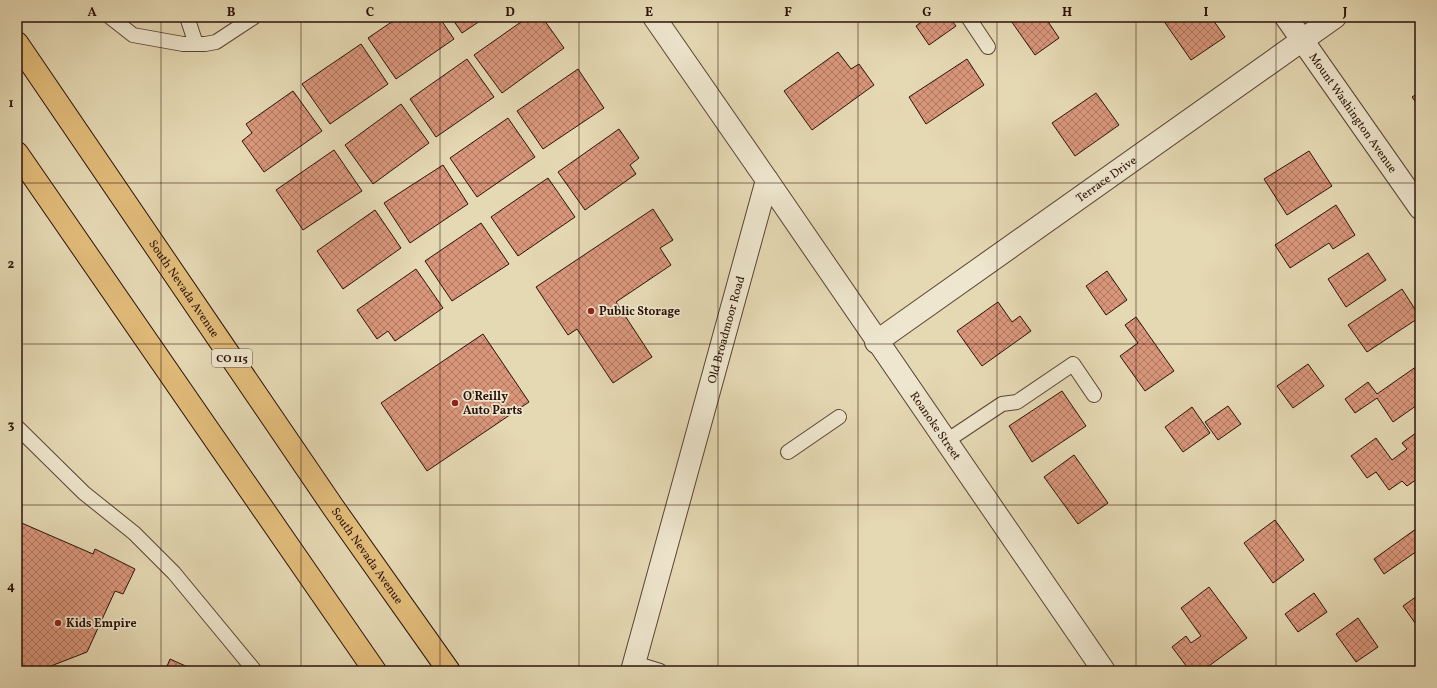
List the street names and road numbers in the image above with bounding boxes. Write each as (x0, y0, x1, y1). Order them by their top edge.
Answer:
street label: Mount Washington Avenue (1305, 50, 1400, 177)
street label: Terrace Drive (1073, 153, 1140, 207)
street label: South Nevada Avenue (144, 237, 222, 341)
street label: Old Broadmoor Road (704, 274, 749, 386)
road number: CO 115 (212, 349, 252, 367)
street label: Roanoke Street (906, 389, 964, 464)
street label: South Nevada Avenue (327, 505, 406, 608)

